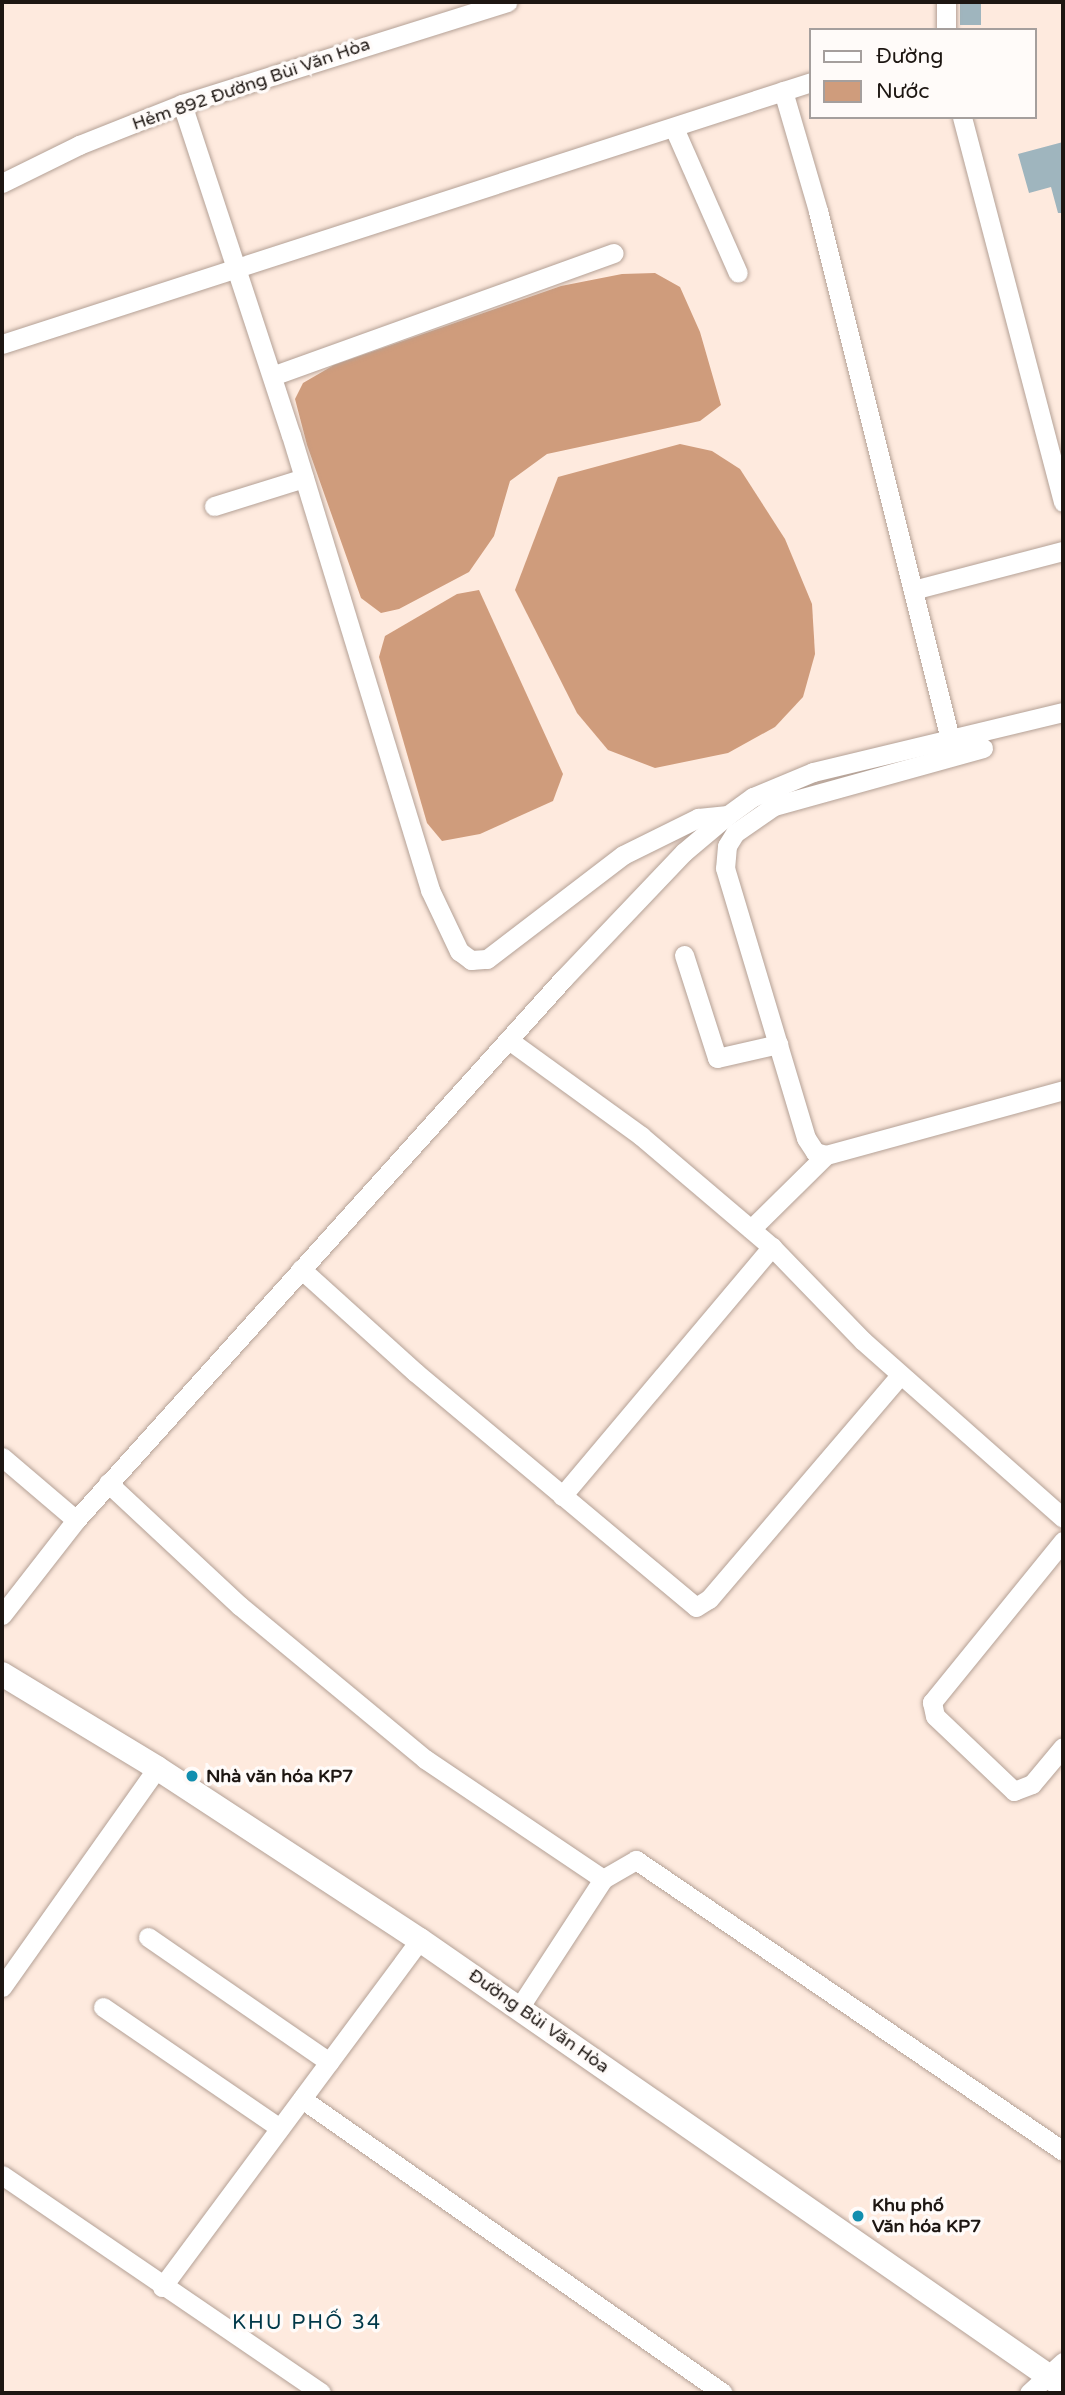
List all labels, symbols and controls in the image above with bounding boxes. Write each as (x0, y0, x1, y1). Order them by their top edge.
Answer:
legend (810, 28, 1037, 119)
street label: Hẻm 892 Đường Bùi Văn Hòa (129, 33, 373, 135)
text: Đường (876, 44, 944, 69)
text: Nước (876, 79, 930, 104)
place label: Nhà văn hóa KP7 (206, 1765, 353, 1787)
marker: Nhà văn hóa KP7 (184, 1768, 200, 1784)
street label: Đường Bùi Văn Hòa (465, 1964, 613, 2078)
place label: Khu phố Văn hóa KP7 (872, 2195, 981, 2238)
marker: Khu phố Văn hóa KP7 (850, 2208, 866, 2224)
district label: KHU PHỐ 34 (233, 2310, 381, 2336)

